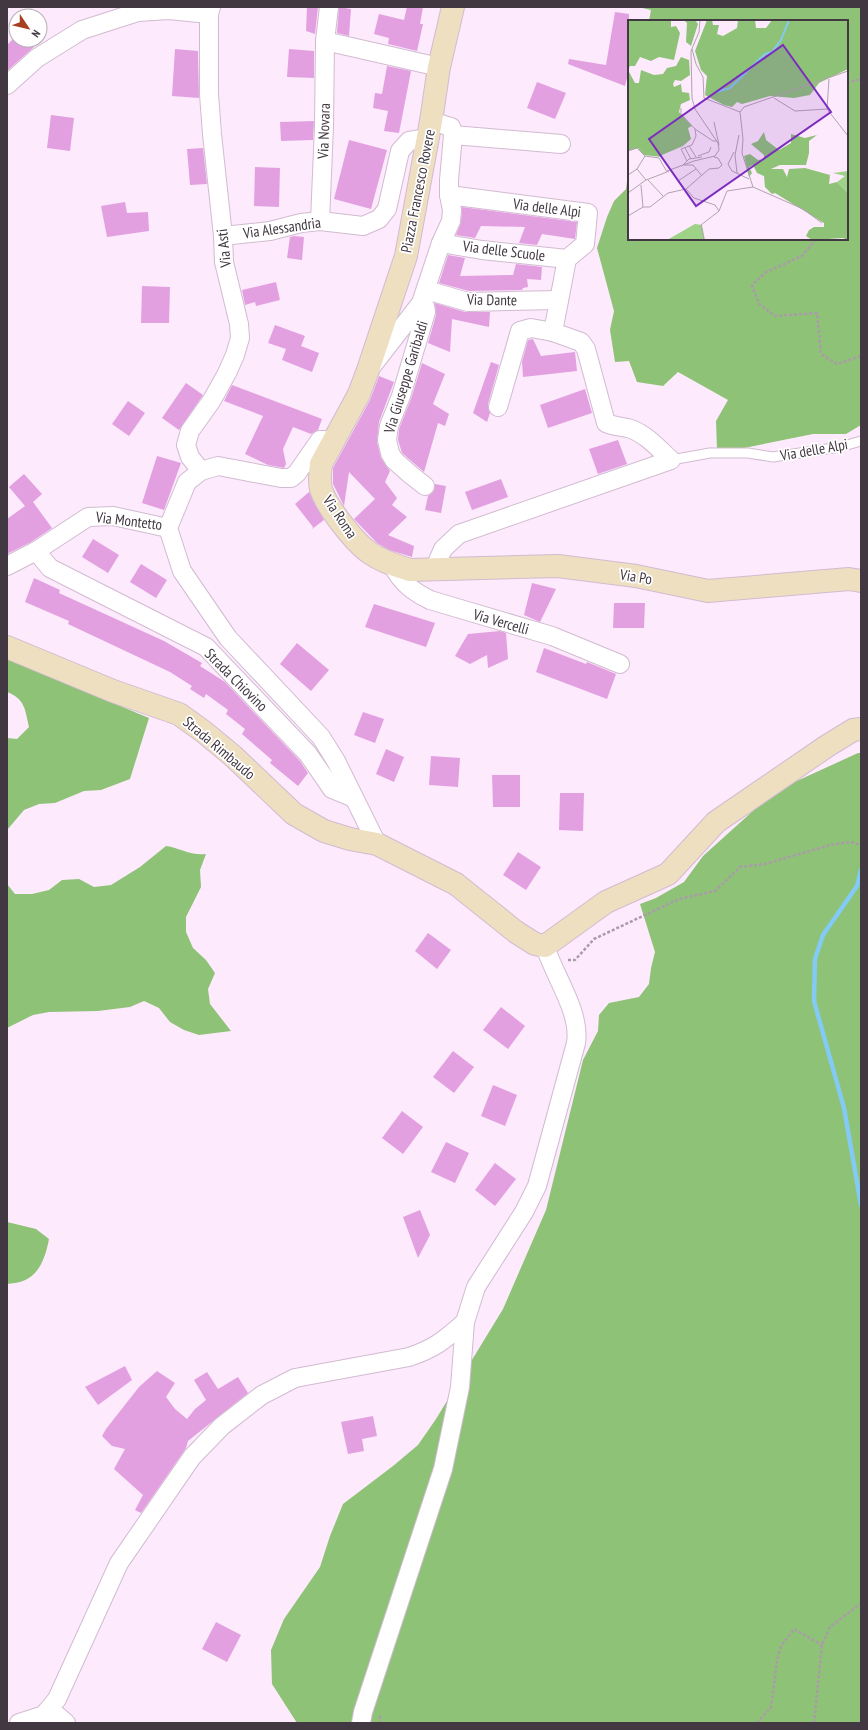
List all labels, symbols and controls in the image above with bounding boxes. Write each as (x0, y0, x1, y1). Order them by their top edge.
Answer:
north arrow (8, 8, 48, 48)
inset map (628, 20, 848, 240)
text: N (29, 27, 44, 40)
street label: Via Novara (313, 103, 334, 160)
street label: Piazza Francesco Rovere (396, 128, 439, 254)
street label: Via delle Alpi (511, 194, 582, 221)
street label: Via Alessandria (241, 213, 322, 243)
street label: Via Asti (212, 228, 235, 269)
street label: Via delle Scuole (461, 236, 546, 265)
street label: Via Dante (466, 290, 517, 309)
street label: Via Giuseppe Garibaldi (379, 318, 432, 436)
street label: Via delle Alpi (778, 434, 849, 465)
street label: Via Roma (318, 491, 362, 542)
street label: Via Montetto (94, 507, 163, 534)
street label: Via Po (618, 564, 653, 588)
street label: Via Vercelli (470, 604, 531, 639)
street label: Strada Chiovino (201, 644, 272, 715)
street label: Strada Rimbaudo (179, 712, 259, 783)

